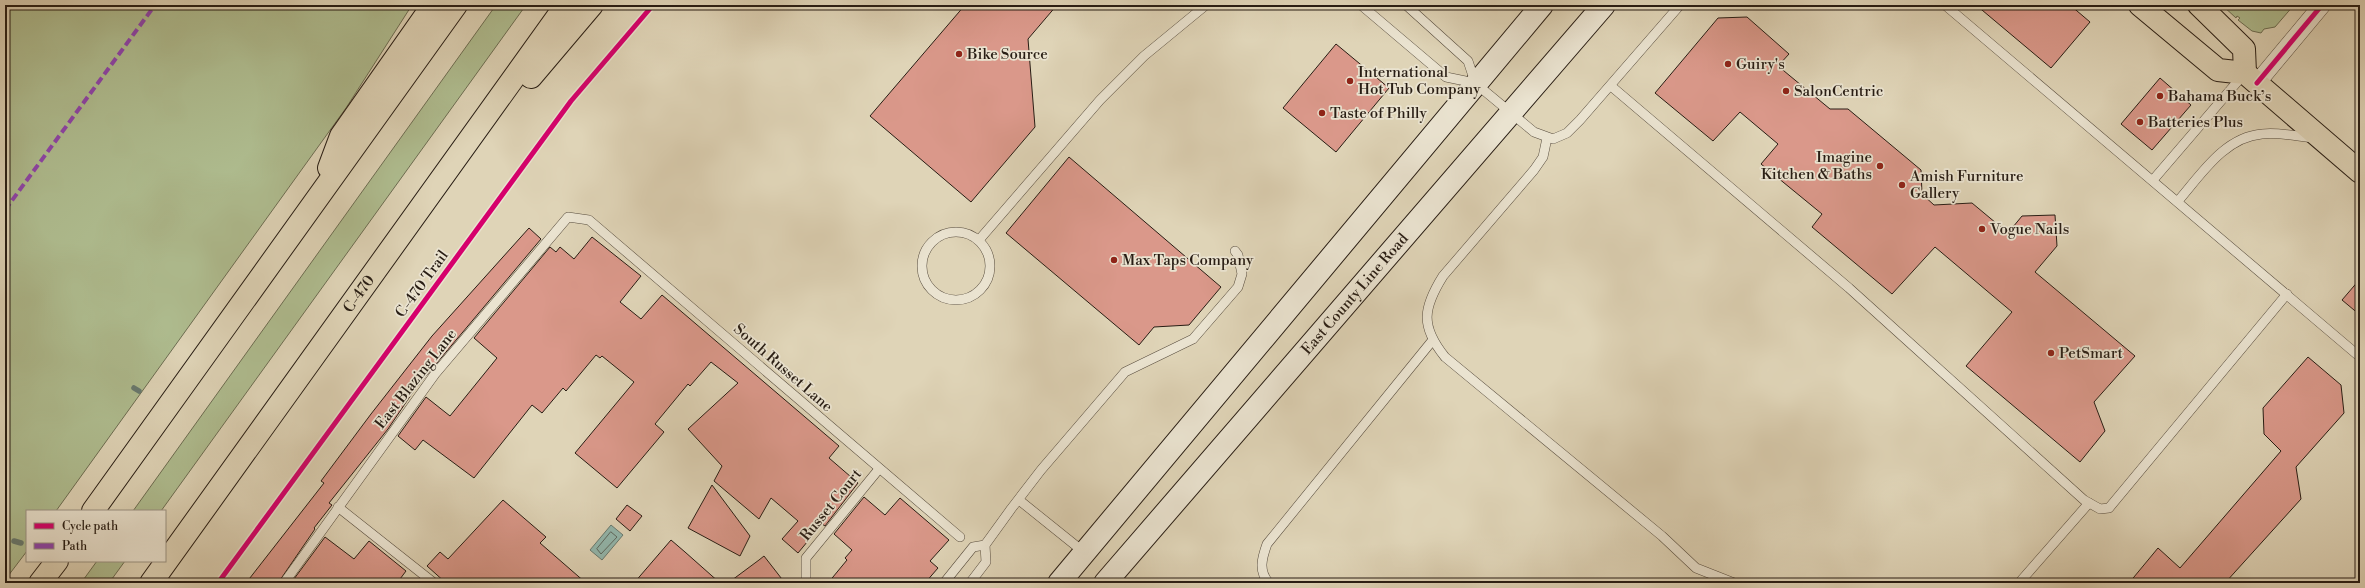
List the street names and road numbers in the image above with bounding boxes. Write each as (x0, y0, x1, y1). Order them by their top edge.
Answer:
street label: East County Line Road (1297, 229, 1413, 358)
street label: C-470 Trail (391, 246, 453, 321)
street label: C-470 (339, 271, 379, 316)
street label: South Russet Lane (730, 320, 836, 416)
street label: East Blazing Lane (371, 325, 461, 433)
street label: Russet Court (796, 464, 866, 545)

